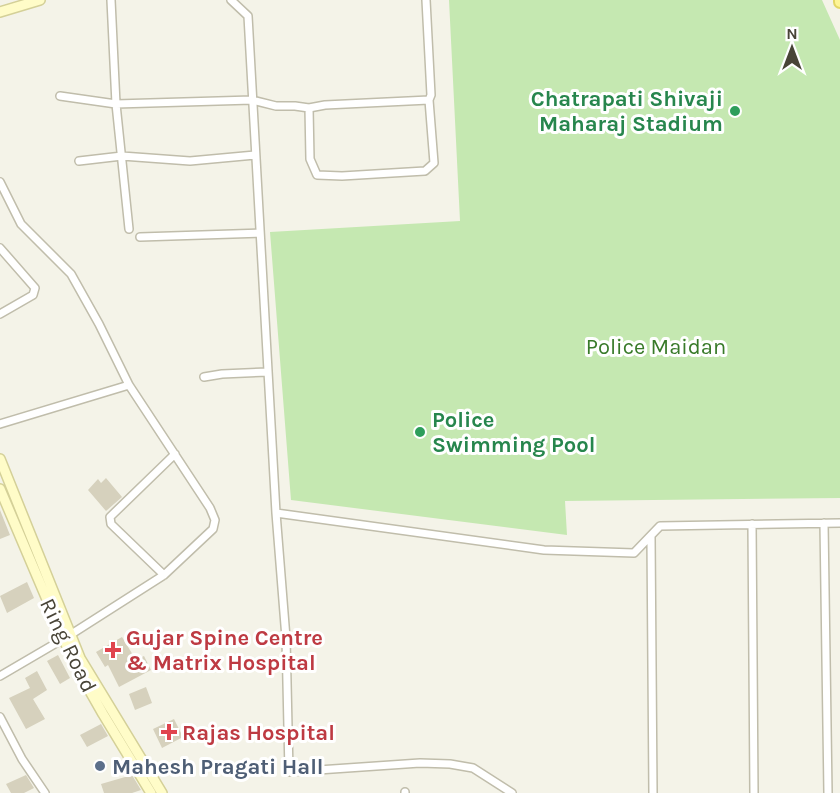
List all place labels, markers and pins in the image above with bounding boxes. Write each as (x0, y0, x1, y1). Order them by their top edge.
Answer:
place label: Chatrapati Shivaji Maharaj Stadium (531, 86, 723, 137)
marker: Chatrapati Shivaji Maharaj Stadium (728, 104, 742, 118)
place label: Police Swimming Pool (432, 407, 595, 458)
marker: Police Swimming Pool (413, 425, 427, 439)
place label: Gujar Spine Centre & Matrix Hospital (126, 625, 323, 676)
marker: Gujar Spine Centre & Matrix Hospital (104, 641, 122, 659)
place label: Rajas Hospital (182, 720, 335, 746)
marker: Rajas Hospital (160, 723, 178, 741)
place label: Mahesh Pragati Hall (112, 754, 324, 780)
marker: Mahesh Pragati Hall (93, 759, 107, 773)

